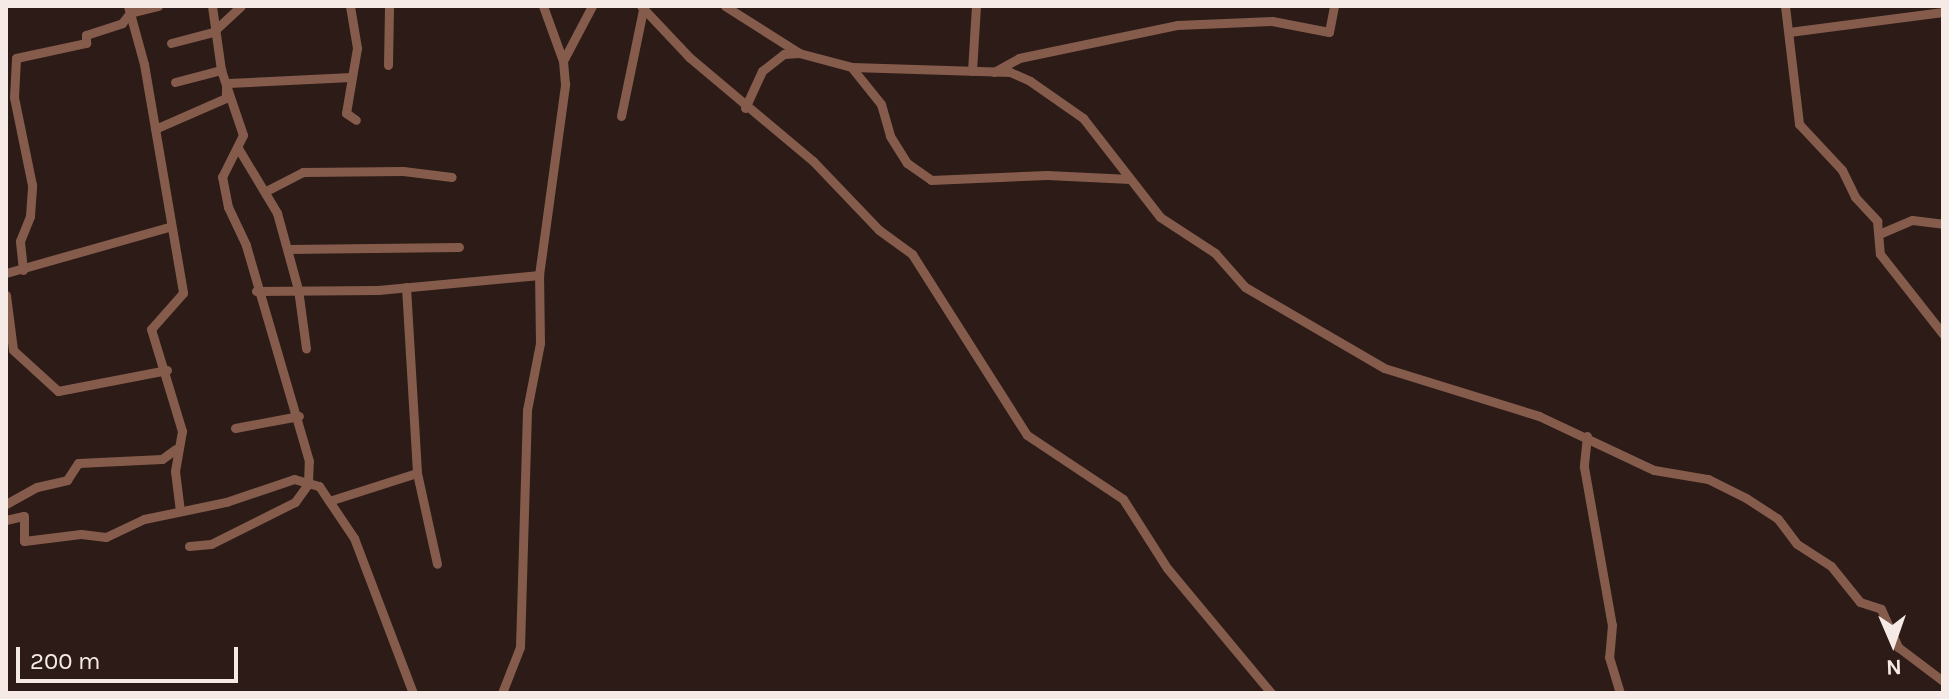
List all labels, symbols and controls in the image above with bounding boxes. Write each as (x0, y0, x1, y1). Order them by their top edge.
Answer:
north arrow (1853, 603, 1933, 683)
scale bar (20, 631, 242, 681)
text: 200 m (30, 647, 101, 675)
text: N (1885, 654, 1902, 680)

